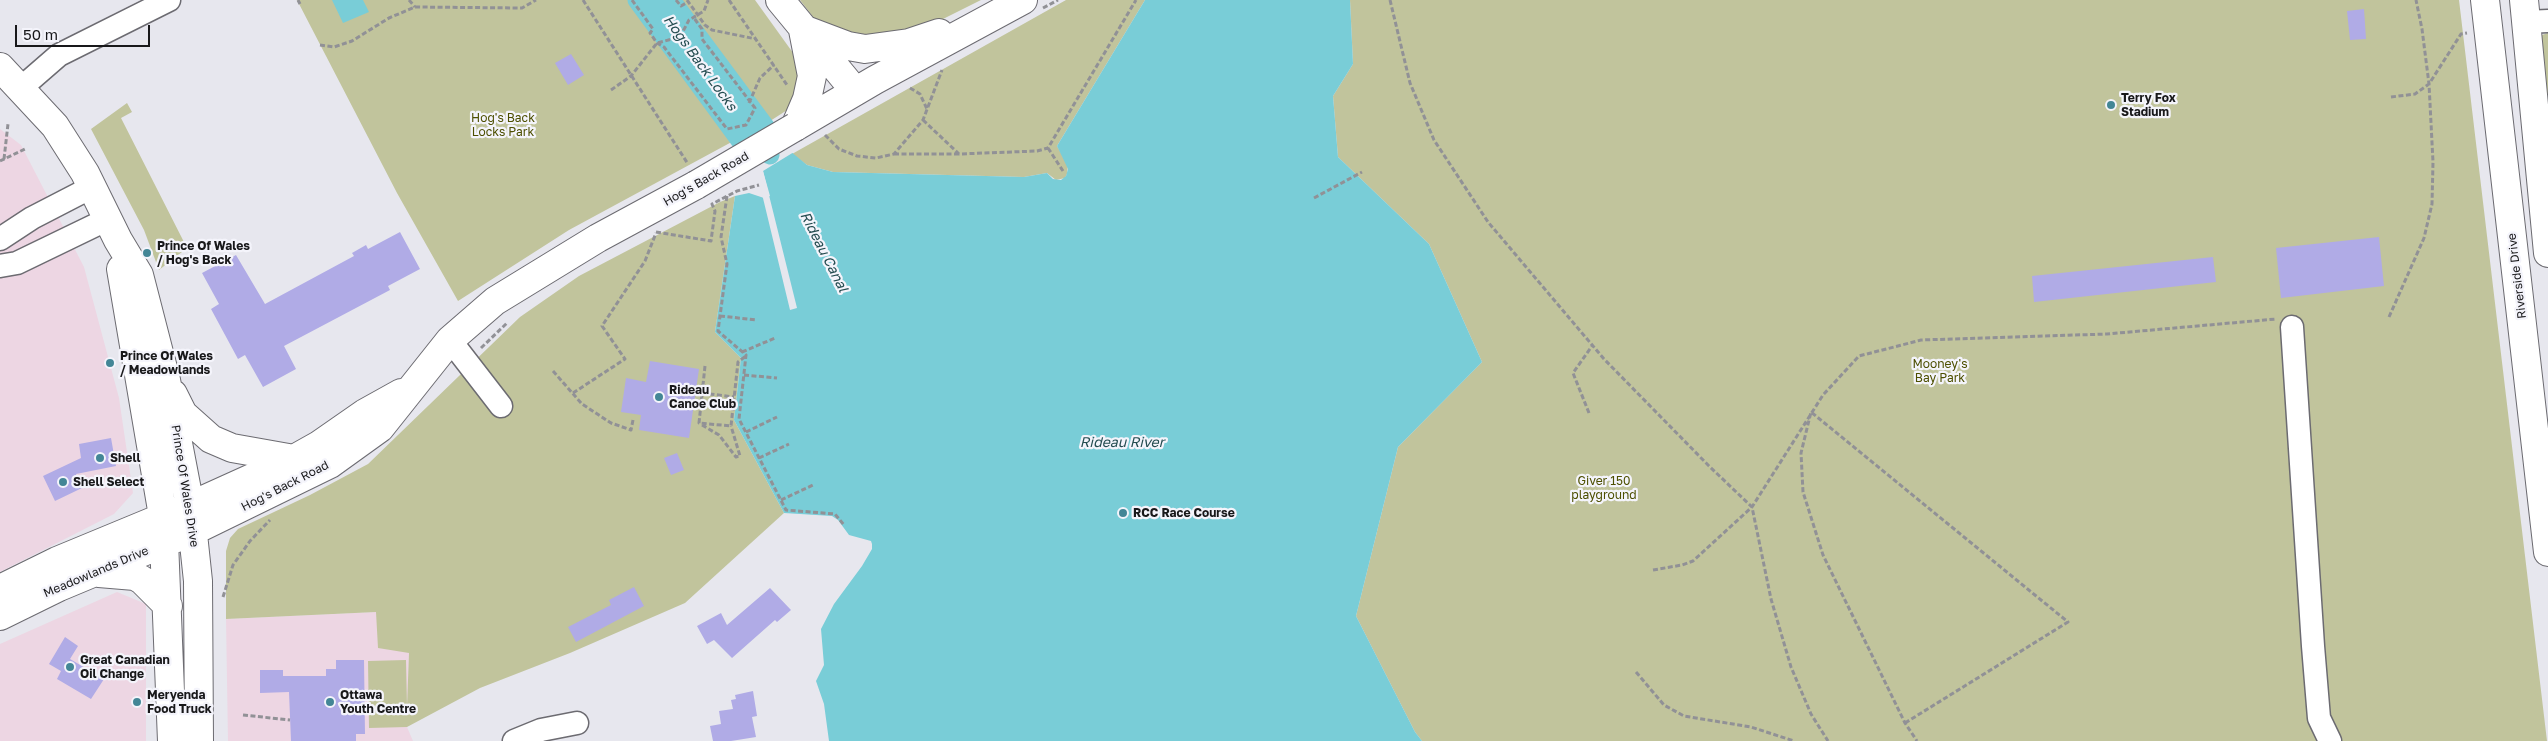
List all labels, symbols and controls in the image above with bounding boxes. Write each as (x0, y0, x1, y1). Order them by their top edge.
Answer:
water label: Hogs Back Locks (660, 12, 740, 114)
scale bar (18, 15, 152, 47)
text: 50 m (23, 25, 58, 43)
place label: Terry Fox Stadium (2121, 91, 2176, 119)
marker: Terry Fox Stadium (2105, 99, 2117, 111)
park label: Hog's Back Locks Park (471, 111, 535, 139)
street label: Hog's Back Road (661, 149, 751, 209)
water label: Rideau Canal (796, 209, 852, 295)
street label: Riverside Drive (2505, 232, 2529, 320)
place label: Prince Of Wales / Hog's Back (157, 239, 250, 267)
marker: Prince Of Wales / Hog's Back (141, 247, 153, 259)
place label: Prince Of Wales / Meadowlands (120, 349, 213, 377)
marker: Prince Of Wales / Meadowlands (104, 357, 116, 369)
park label: Mooney's Bay Park (1912, 357, 1968, 385)
place label: Rideau Canoe Club (669, 383, 736, 411)
marker: Rideau Canoe Club (653, 391, 665, 403)
street label: Prince Of Wales Drive (168, 424, 202, 548)
water label: Rideau River (1080, 435, 1164, 451)
place label: Shell (110, 451, 140, 465)
marker: Shell (94, 452, 106, 464)
street label: Hog's Back Road (239, 458, 331, 514)
park label: Giver 150 playground (1571, 474, 1637, 502)
place label: Shell Select (73, 475, 144, 489)
marker: Shell Select (57, 476, 69, 488)
place label: RCC Race Course (1133, 506, 1235, 520)
marker: RCC Race Course (1117, 507, 1129, 519)
street label: Meadowlands Drive (41, 543, 151, 601)
place label: Great Canadian Oil Change (80, 653, 170, 681)
marker: Great Canadian Oil Change (64, 661, 76, 673)
place label: Meryenda Food Truck (147, 688, 212, 716)
place label: Ottawa Youth Centre (340, 688, 416, 716)
marker: Meryenda Food Truck (131, 696, 143, 708)
marker: Ottawa Youth Centre (324, 696, 336, 708)

